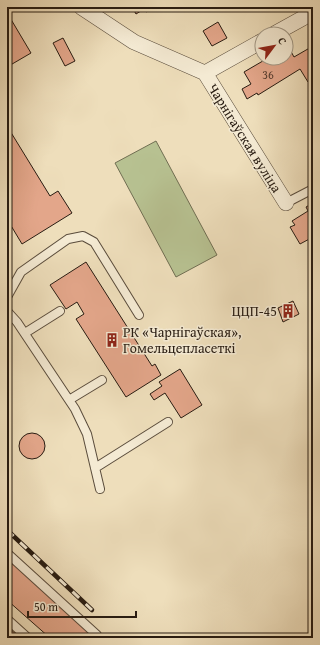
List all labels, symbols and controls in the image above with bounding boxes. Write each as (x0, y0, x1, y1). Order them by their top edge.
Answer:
north arrow (254, 26, 294, 66)
text: С (274, 34, 291, 48)
house number: 36 (262, 66, 274, 83)
street label: Чарнігаўская вуліца (203, 80, 287, 197)
place label: ЦЦП-45 (232, 301, 277, 321)
building icon: ЦЦП-45 (280, 303, 296, 319)
place label: РК «Чарнігаўская», Гомельцепласеткі (123, 322, 241, 358)
building icon: РК «Чарнігаўская», Гомельцепласеткі (104, 332, 120, 348)
scale bar (28, 593, 136, 619)
text: 50 m (34, 598, 58, 615)

